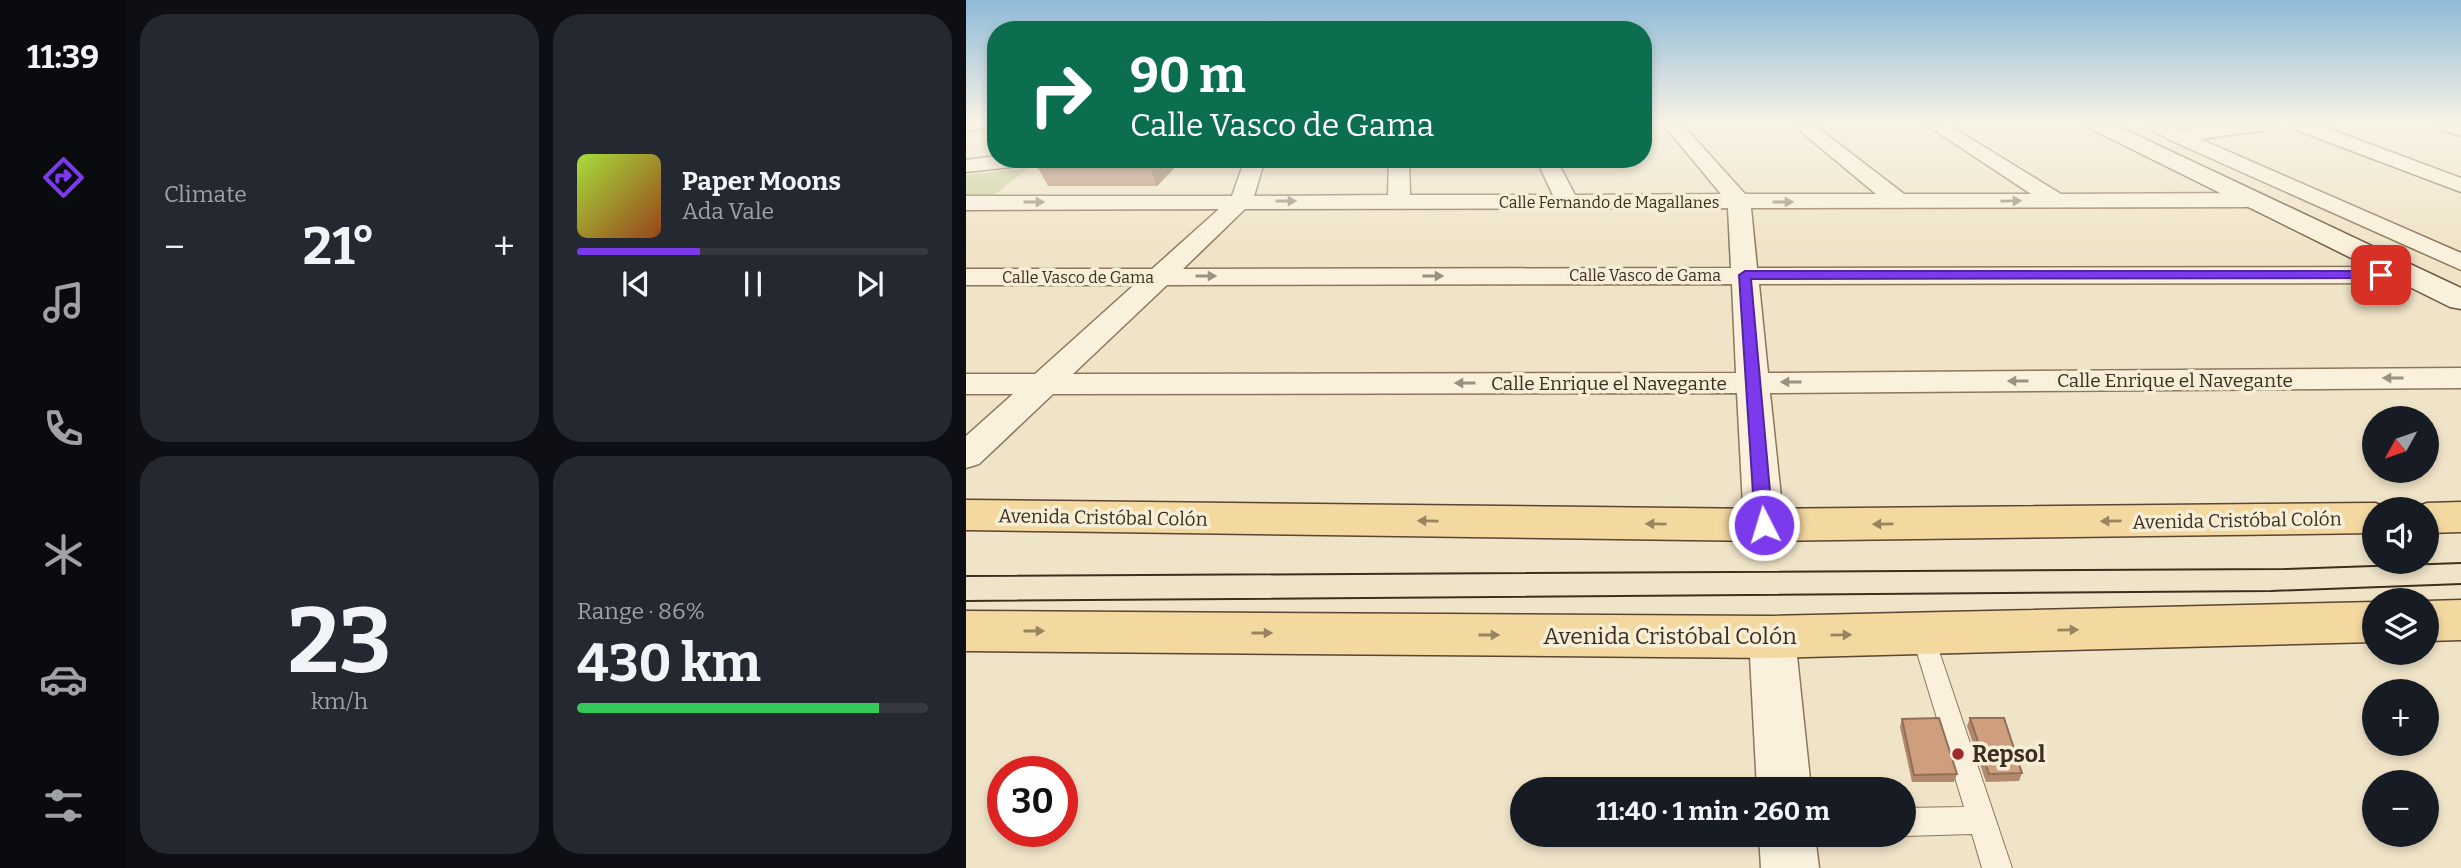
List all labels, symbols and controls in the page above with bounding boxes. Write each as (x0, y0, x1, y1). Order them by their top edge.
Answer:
text: 11:39 (27, 38, 99, 76)
text: 90 m (1130, 46, 1246, 105)
icon: right (1015, 49, 1106, 140)
text: Calle Vasco de Gama (1130, 106, 1434, 144)
icon: directions (39, 153, 88, 202)
text: Paper Moons (682, 166, 841, 197)
text: Climate (164, 180, 247, 208)
street label: Calle Fernando de Magallanes (1499, 193, 1719, 212)
one-way arrow (1275, 195, 1297, 207)
one-way arrow (2000, 195, 2022, 206)
one-way arrow (1023, 196, 1045, 208)
one-way arrow (1772, 196, 1794, 208)
text: Ada Vale (682, 197, 774, 225)
text: 21° (303, 215, 375, 278)
text: − (164, 224, 185, 270)
text: + (493, 224, 515, 270)
pin (2351, 245, 2411, 305)
icon: arrive (2362, 256, 2400, 294)
icon: previous (617, 265, 655, 303)
icon: pause (734, 265, 772, 303)
icon: next (851, 265, 889, 303)
street label: Calle Vasco de Gama (1569, 266, 1721, 285)
street label: Calle Vasco de Gama (1002, 268, 1154, 287)
one-way arrow (1195, 270, 1217, 282)
one-way arrow (1422, 270, 1444, 282)
icon: music (39, 278, 88, 327)
street label: Calle Enrique el Navegante (2057, 369, 2293, 392)
street label: Calle Enrique el Navegante (1491, 372, 1727, 395)
one-way arrow (2382, 372, 2404, 384)
one-way arrow (2007, 375, 2029, 387)
one-way arrow (1780, 376, 1802, 388)
one-way arrow (1454, 377, 1476, 389)
icon: phone (39, 404, 88, 453)
north arrow (2362, 406, 2440, 483)
map controls (2362, 406, 2439, 847)
position arrow (1727, 488, 1801, 562)
button: sound (2362, 497, 2439, 574)
street label: Avenida Cristóbal Colón (998, 504, 1208, 531)
street label: Avenida Cristóbal Colón (2132, 507, 2342, 534)
one-way arrow (1417, 515, 1439, 527)
one-way arrow (2099, 515, 2121, 527)
one-way arrow (1644, 518, 1666, 530)
one-way arrow (1872, 518, 1894, 530)
icon: climate (39, 530, 88, 579)
text: 23 (288, 587, 391, 696)
button: layers (2362, 588, 2439, 665)
text: Range · 86% (577, 597, 705, 625)
street label: Avenida Cristóbal Colón (1543, 622, 1797, 650)
one-way arrow (2057, 624, 2079, 635)
one-way arrow (1023, 626, 1045, 637)
one-way arrow (1251, 627, 1273, 639)
one-way arrow (1478, 629, 1500, 641)
one-way arrow (1830, 630, 1852, 641)
text: 430 km (577, 632, 761, 695)
icon: car (39, 655, 88, 704)
button: + (2362, 679, 2439, 756)
text: km/h (311, 687, 368, 715)
place label: Repsol (1972, 740, 2045, 768)
marker: Repsol (1950, 746, 1966, 762)
speed limit sign: 30 (987, 756, 1078, 847)
button: − (2362, 770, 2439, 847)
icon: filters (39, 781, 88, 830)
text: 11:40 · 1 min · 260 m (1596, 796, 1830, 827)

